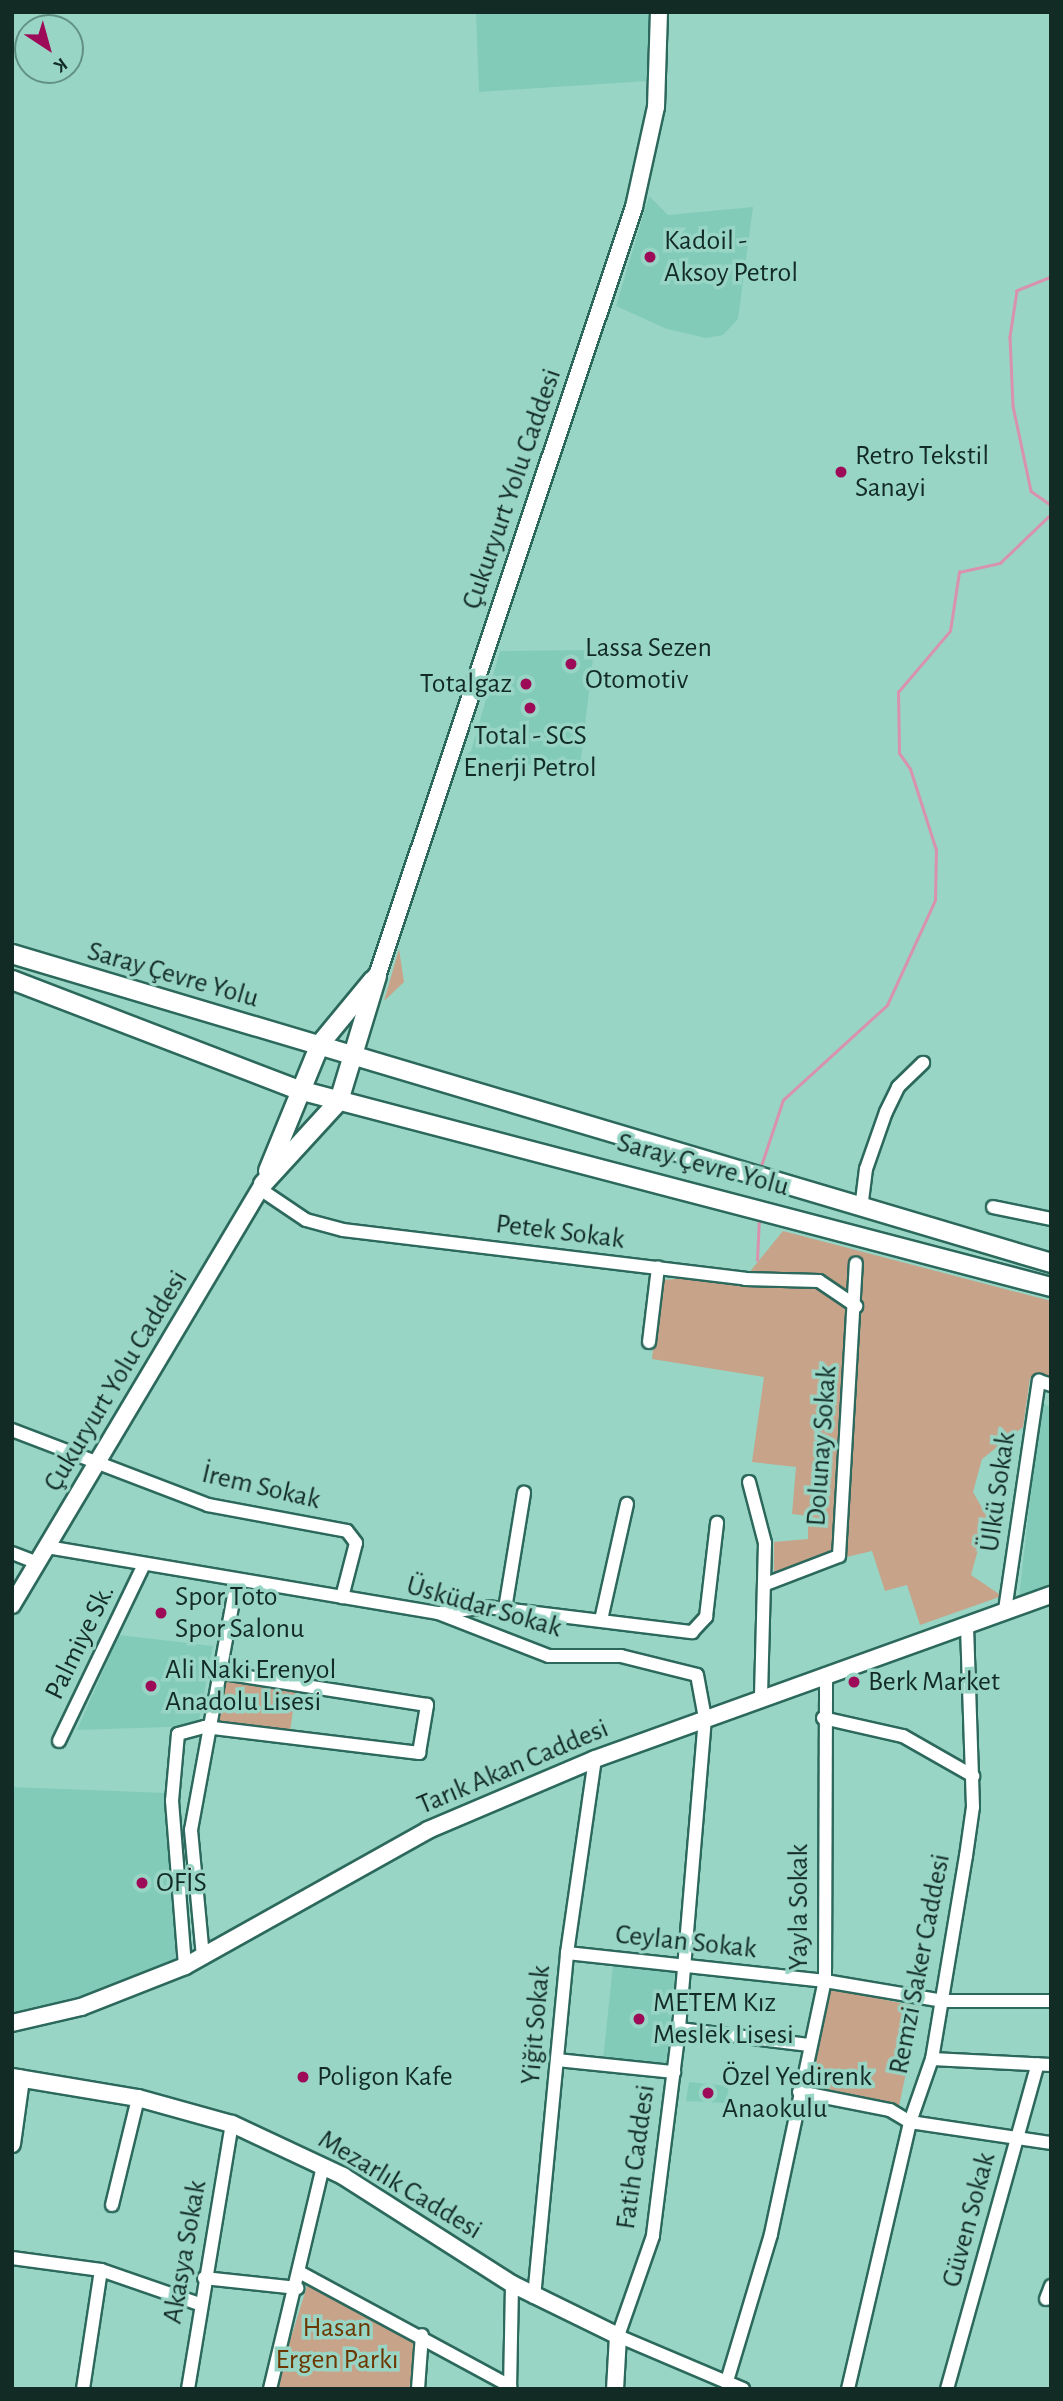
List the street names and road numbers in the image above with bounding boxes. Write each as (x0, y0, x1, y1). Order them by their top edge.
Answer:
street label: Çukuryurt Yolu Caddesi (455, 364, 569, 614)
street label: Saray Çevre Yolu (84, 935, 262, 1015)
street label: Saray Çevre Yolu (613, 1126, 793, 1204)
street label: Petek Sokak (494, 1207, 626, 1257)
street label: Çukuryurt Yolu Caddesi (37, 1264, 195, 1498)
street label: Dolunay Sokak (800, 1365, 844, 1527)
street label: Ülkü Sokak (973, 1430, 1023, 1554)
street label: İrem Sokak (199, 1457, 323, 1517)
street label: Üsküdar Sokak (402, 1569, 566, 1645)
street label: Palmiye Sk. (38, 1579, 122, 1705)
street label: Tarık Akan Caddesi (412, 1712, 614, 1822)
street label: Yayla Sokak (782, 1844, 816, 1970)
street label: Remzi Saker Caddesi (882, 1851, 958, 2077)
street label: Ceylan Sokak (614, 1918, 758, 1966)
street label: Yiğit Sokak (514, 1964, 558, 2086)
street label: Fatih Caddesi (609, 2083, 663, 2231)
street label: Mezarlık Caddesi (312, 2123, 488, 2247)
street label: Güven Sokak (935, 2149, 1003, 2291)
street label: Akasya Sokak (156, 2178, 214, 2326)

